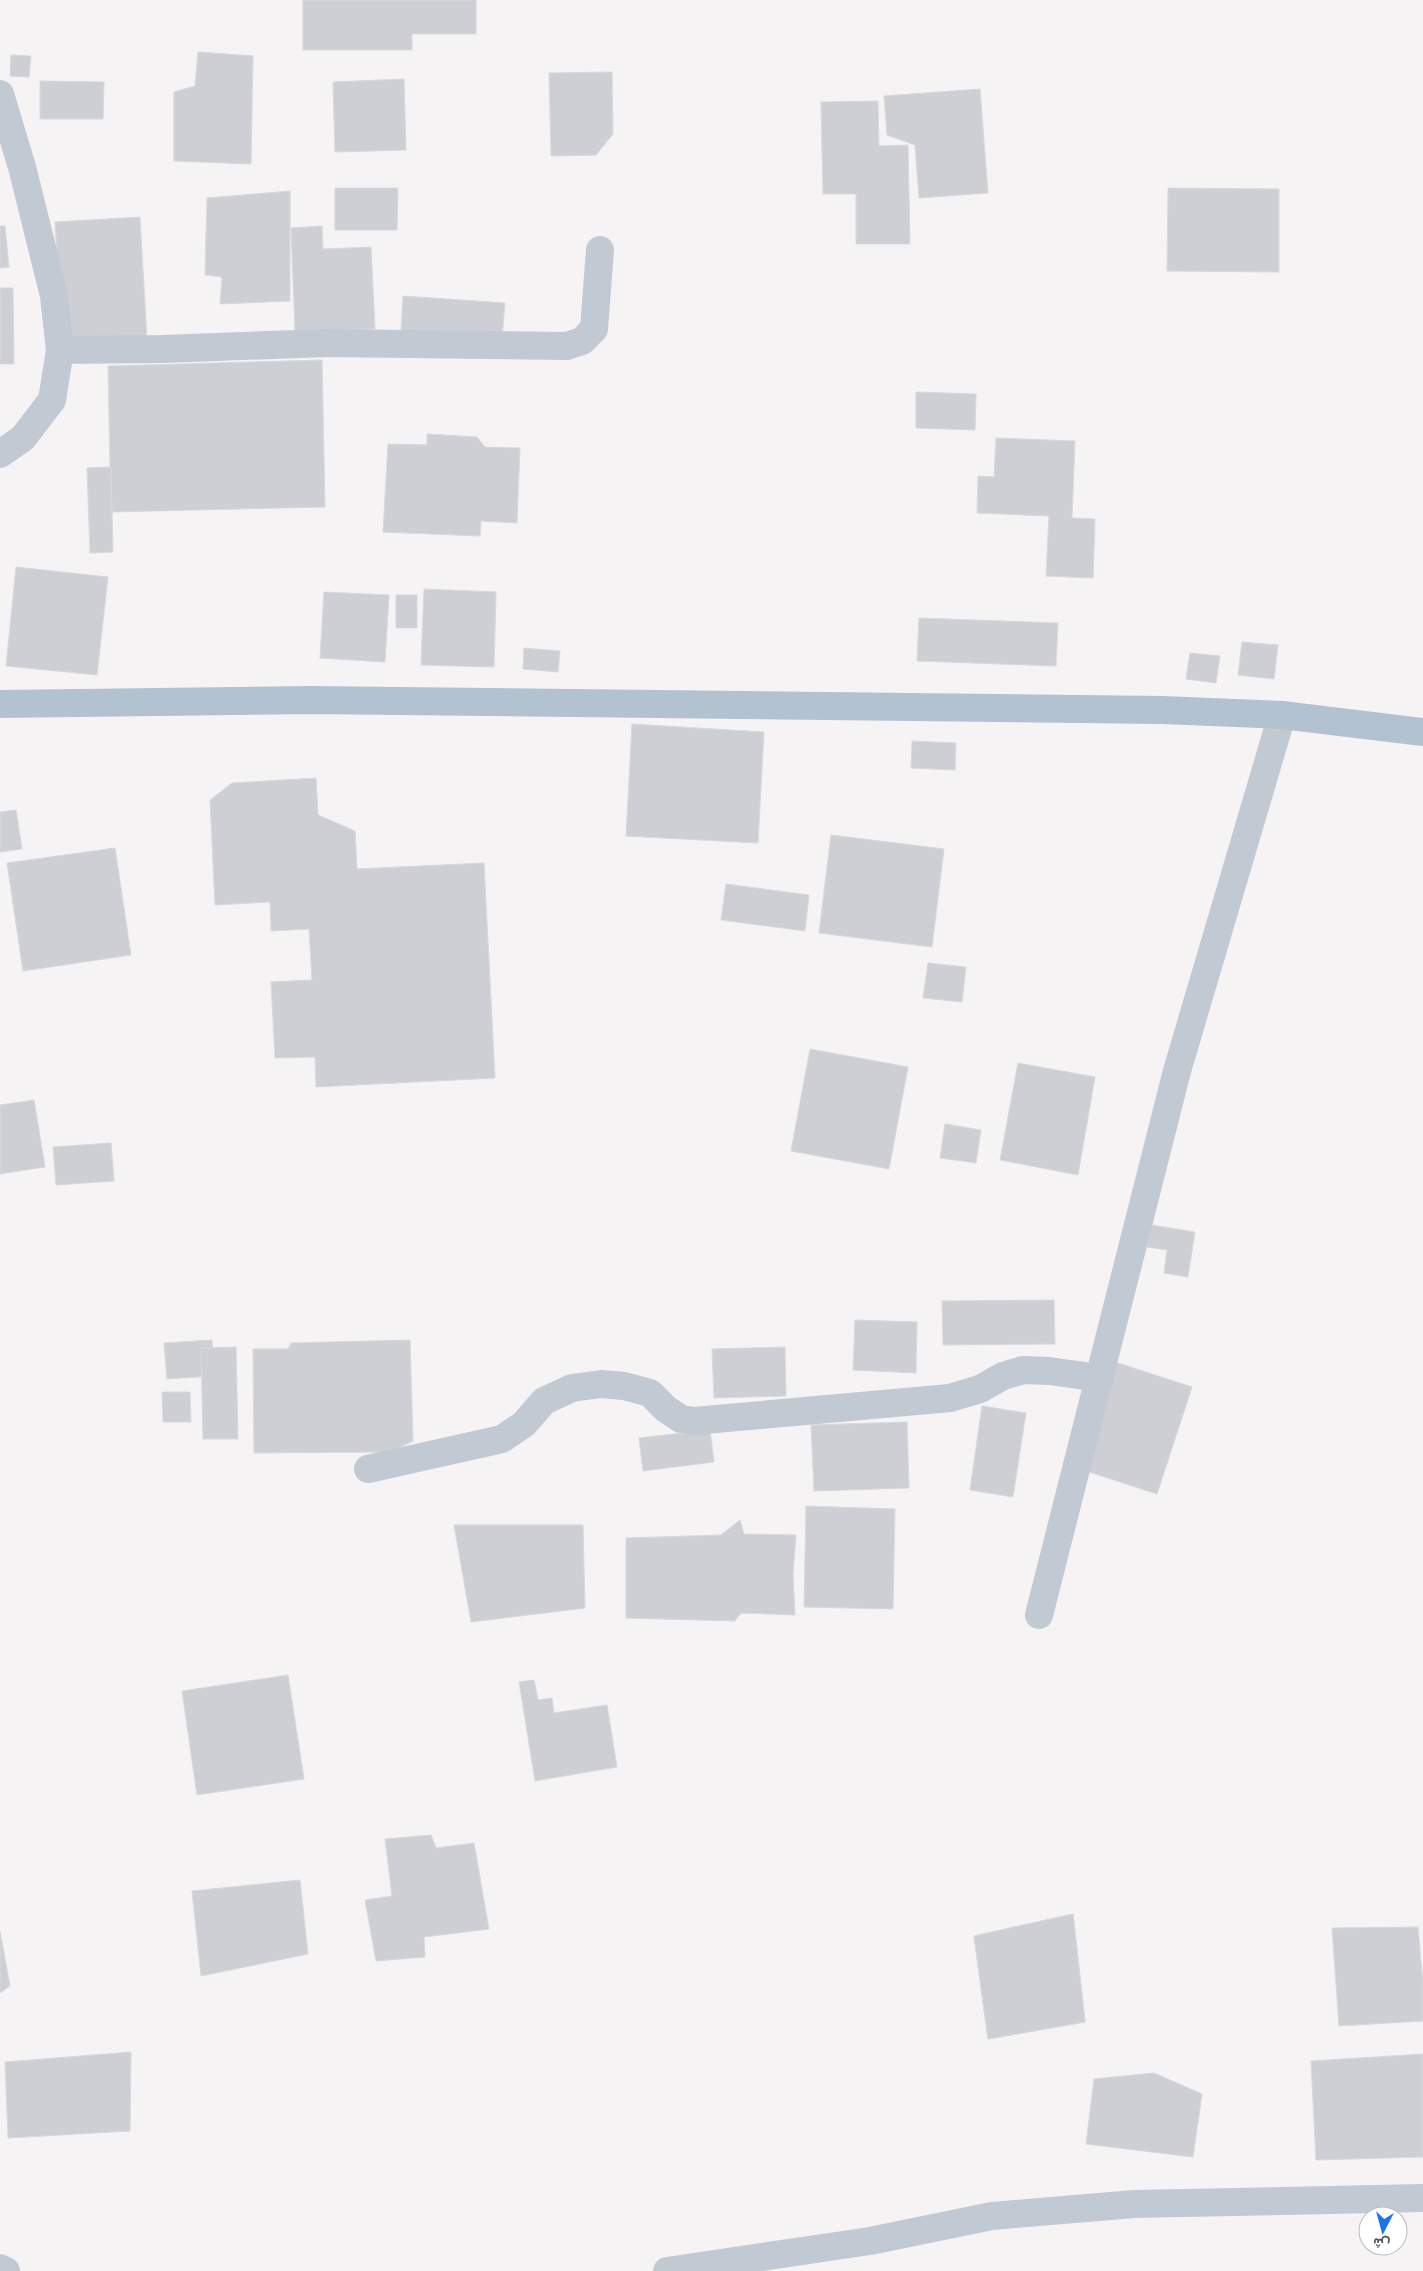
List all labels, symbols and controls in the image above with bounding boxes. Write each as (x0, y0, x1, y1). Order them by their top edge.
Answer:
north arrow (1358, 2206, 1408, 2256)
text: ش (1372, 2234, 1391, 2253)

